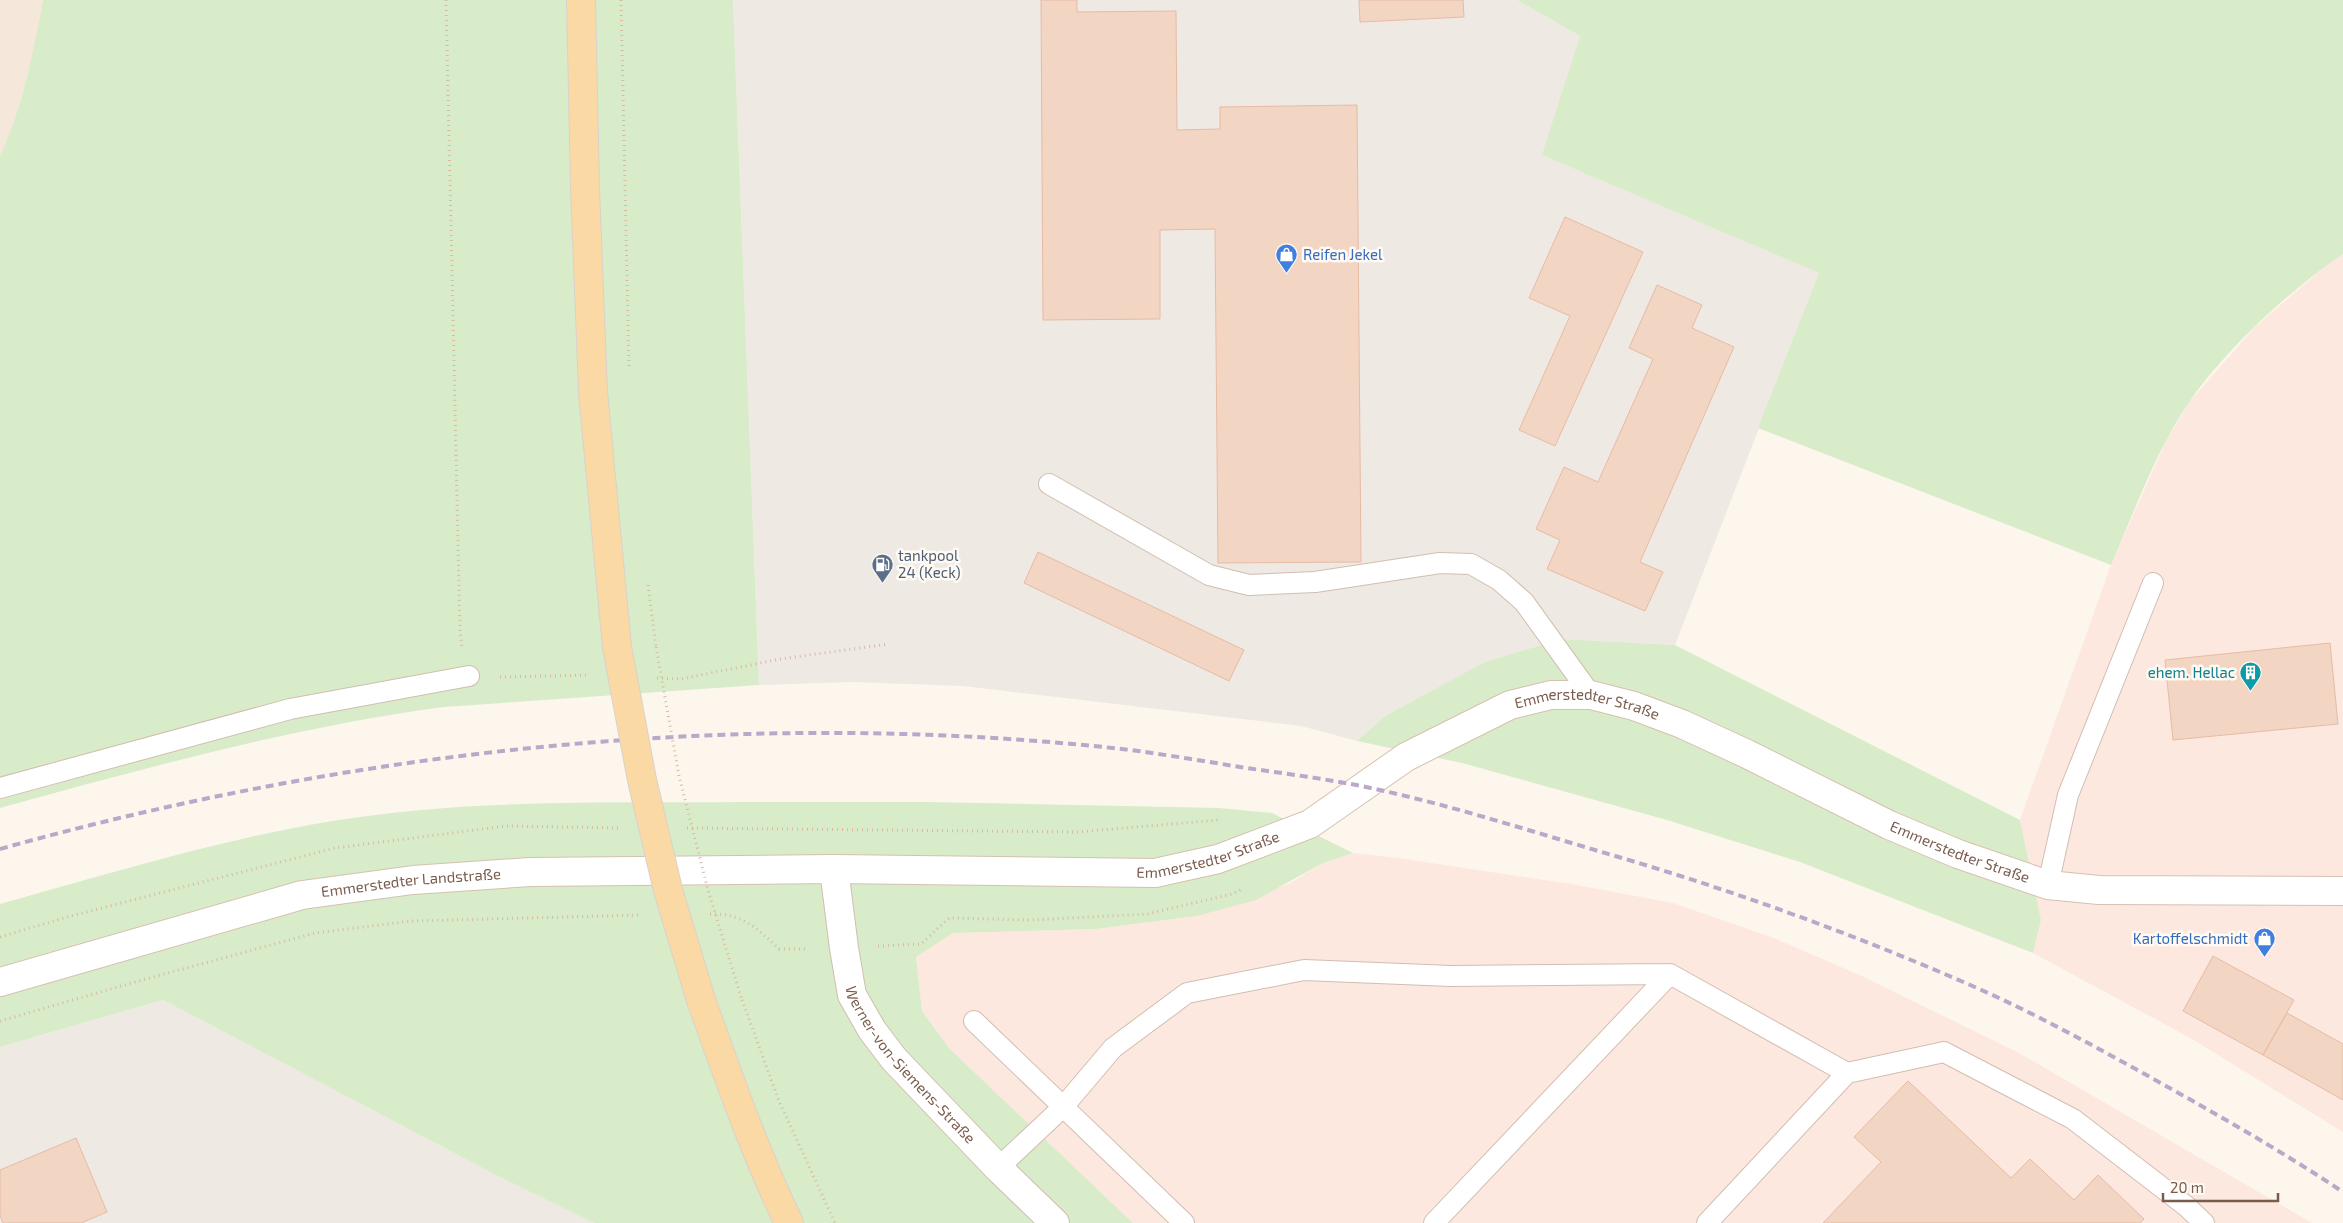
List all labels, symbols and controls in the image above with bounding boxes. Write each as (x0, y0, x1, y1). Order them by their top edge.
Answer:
shop icon: Reifen Jekel (1275, 243, 1299, 274)
place label: Reifen Jekel (1303, 245, 1383, 263)
place label: tankpool 24 (Keck) (898, 546, 961, 581)
fuel station icon: tankpool 24 (Keck) (870, 553, 894, 584)
building icon: ehem. Hellac (2239, 661, 2263, 692)
place label: ehem. Hellac (2148, 663, 2235, 681)
street label: Emmerstedter Straße (1513, 685, 1662, 723)
street label: Emmerstedter Straße (1888, 816, 2032, 886)
street label: Emmerstedter Straße (1136, 827, 1282, 881)
street label: Emmerstedter Landstraße (320, 864, 501, 900)
shop icon: Kartoffelschmidt (2252, 927, 2276, 958)
place label: Kartoffelschmidt (2133, 929, 2248, 947)
street label: Werner-von-Siemens-Straße (843, 984, 980, 1147)
scale bar (2163, 1170, 2278, 1202)
text: 20 m (2170, 1178, 2204, 1196)

